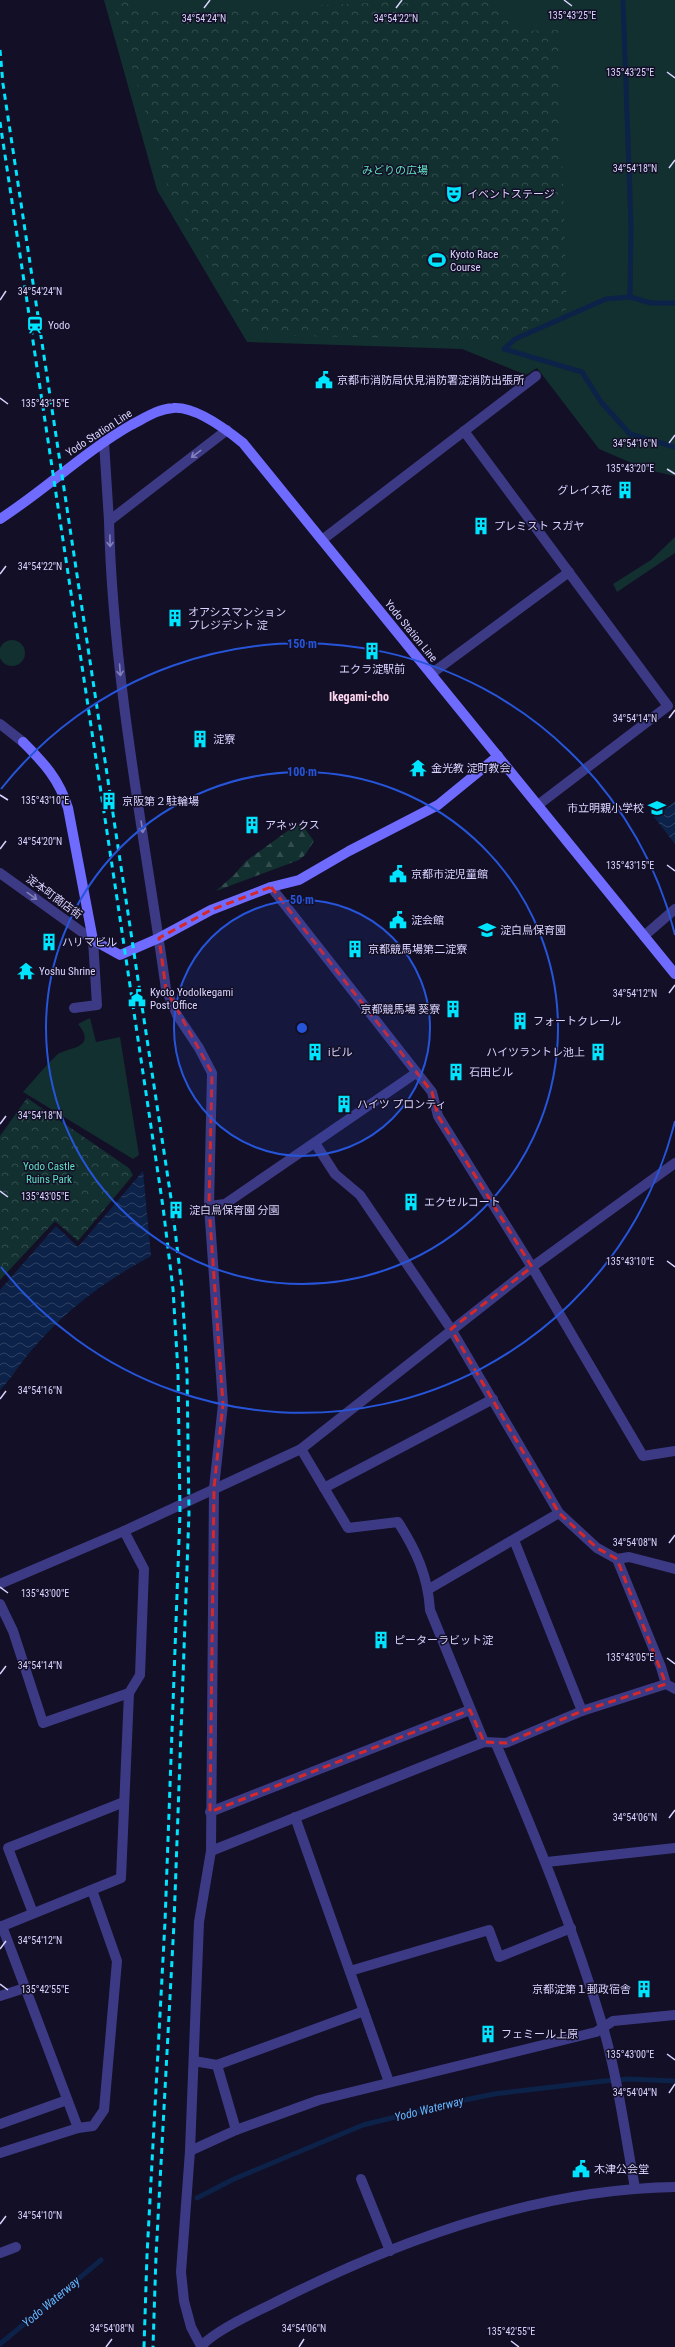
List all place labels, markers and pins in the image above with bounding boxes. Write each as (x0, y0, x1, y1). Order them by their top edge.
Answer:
theatre icon: イベントステージ (444, 184, 464, 204)
place label: イベントステージ (467, 188, 555, 201)
place label: Kyoto Race Course (450, 248, 498, 274)
sports icon: Kyoto Race Course (427, 250, 447, 270)
station icon: Yodo (25, 315, 45, 335)
place label: Yodo (48, 319, 70, 332)
public building icon: 京都市消防局伏見消防署淀消防出張所 (314, 370, 334, 390)
place label: 京都市消防局伏見消防署淀消防出張所 (337, 374, 525, 387)
building icon: グレイス花 (615, 480, 635, 500)
place label: グレイス花 (557, 484, 612, 497)
building icon: プレミスト スガヤ (471, 516, 491, 536)
place label: プレミスト スガヤ (494, 520, 585, 533)
place label: オアシスマンション プレジデント 淀 (188, 606, 286, 632)
building icon: オアシスマンション プレジデント 淀 (165, 608, 185, 628)
building icon: エクラ淀駅前 (362, 641, 382, 661)
place label: エクラ淀駅前 (339, 663, 405, 676)
building icon: 淀寮 (190, 729, 210, 749)
place label: 淀寮 (213, 733, 235, 746)
temple icon: 金光教 淀町教会 (408, 758, 428, 778)
place label: 金光教 淀町教会 (431, 762, 511, 775)
building icon: 京阪第２駐輪場 (99, 791, 119, 811)
place label: 京阪第２駐輪場 (122, 795, 199, 808)
school or university icon: 市立明親小学校 (647, 798, 667, 818)
place label: 市立明親小学校 (567, 802, 644, 815)
building icon: アネックス (242, 815, 262, 835)
place label: アネックス (265, 819, 320, 832)
public building icon: 京都市淀児童館 (388, 864, 408, 884)
place label: 京都市淀児童館 (411, 868, 488, 881)
public building icon: 淀会館 (388, 910, 408, 930)
place label: 淀会館 (411, 914, 444, 927)
school or university icon: 淀白鳥保育園 (477, 920, 497, 940)
place label: 淀白鳥保育園 (500, 924, 566, 937)
building icon: ハリマビル (39, 932, 59, 952)
place label: ハリマビル (62, 936, 117, 949)
building icon: 京都競馬場第二淀寮 (345, 939, 365, 959)
place label: 京都競馬場第二淀寮 (368, 943, 467, 956)
temple icon: Yoshu Shrine (16, 961, 36, 981)
place label: Yoshu Shrine (39, 965, 96, 978)
place label: Kyoto YodoIkegami Post Office (150, 986, 233, 1012)
public building icon: Kyoto YodoIkegami Post Office (127, 988, 147, 1008)
building icon: 京都競馬場 葵寮 (443, 999, 463, 1019)
place label: 京都競馬場 葵寮 (360, 1003, 440, 1016)
building icon: フォートクレール (510, 1011, 530, 1031)
place label: フォートクレール (533, 1015, 621, 1028)
centre of rings (295, 1021, 309, 1035)
building icon: iビル (305, 1042, 325, 1062)
building icon: ハイツラントレ池上 (588, 1042, 608, 1062)
place label: iビル (328, 1046, 353, 1059)
place label: ハイツラントレ池上 (486, 1046, 585, 1059)
building icon: 石田ビル (446, 1062, 466, 1082)
place label: 石田ビル (469, 1066, 513, 1079)
building icon: ハイツ プロンティ (334, 1094, 354, 1114)
place label: ハイツ プロンティ (357, 1098, 447, 1111)
building icon: エクセルコート (401, 1192, 421, 1212)
place label: エクセルコート (424, 1196, 501, 1209)
building icon: 淀白鳥保育園 分園 (166, 1200, 186, 1220)
place label: 淀白鳥保育園 分園 (189, 1204, 280, 1217)
building icon: ピーターラビット淀 (371, 1630, 391, 1650)
place label: ピーターラビット淀 (394, 1634, 494, 1647)
building icon: 京都淀第１郵政宿舎 (634, 1979, 654, 1999)
place label: 京都淀第１郵政宿舎 (532, 1983, 631, 1996)
building icon: フェミール上原 (478, 2024, 498, 2044)
place label: フェミール上原 (501, 2028, 578, 2041)
public building icon: 木津公会堂 (571, 2159, 591, 2179)
place label: 木津公会堂 (594, 2163, 649, 2176)

